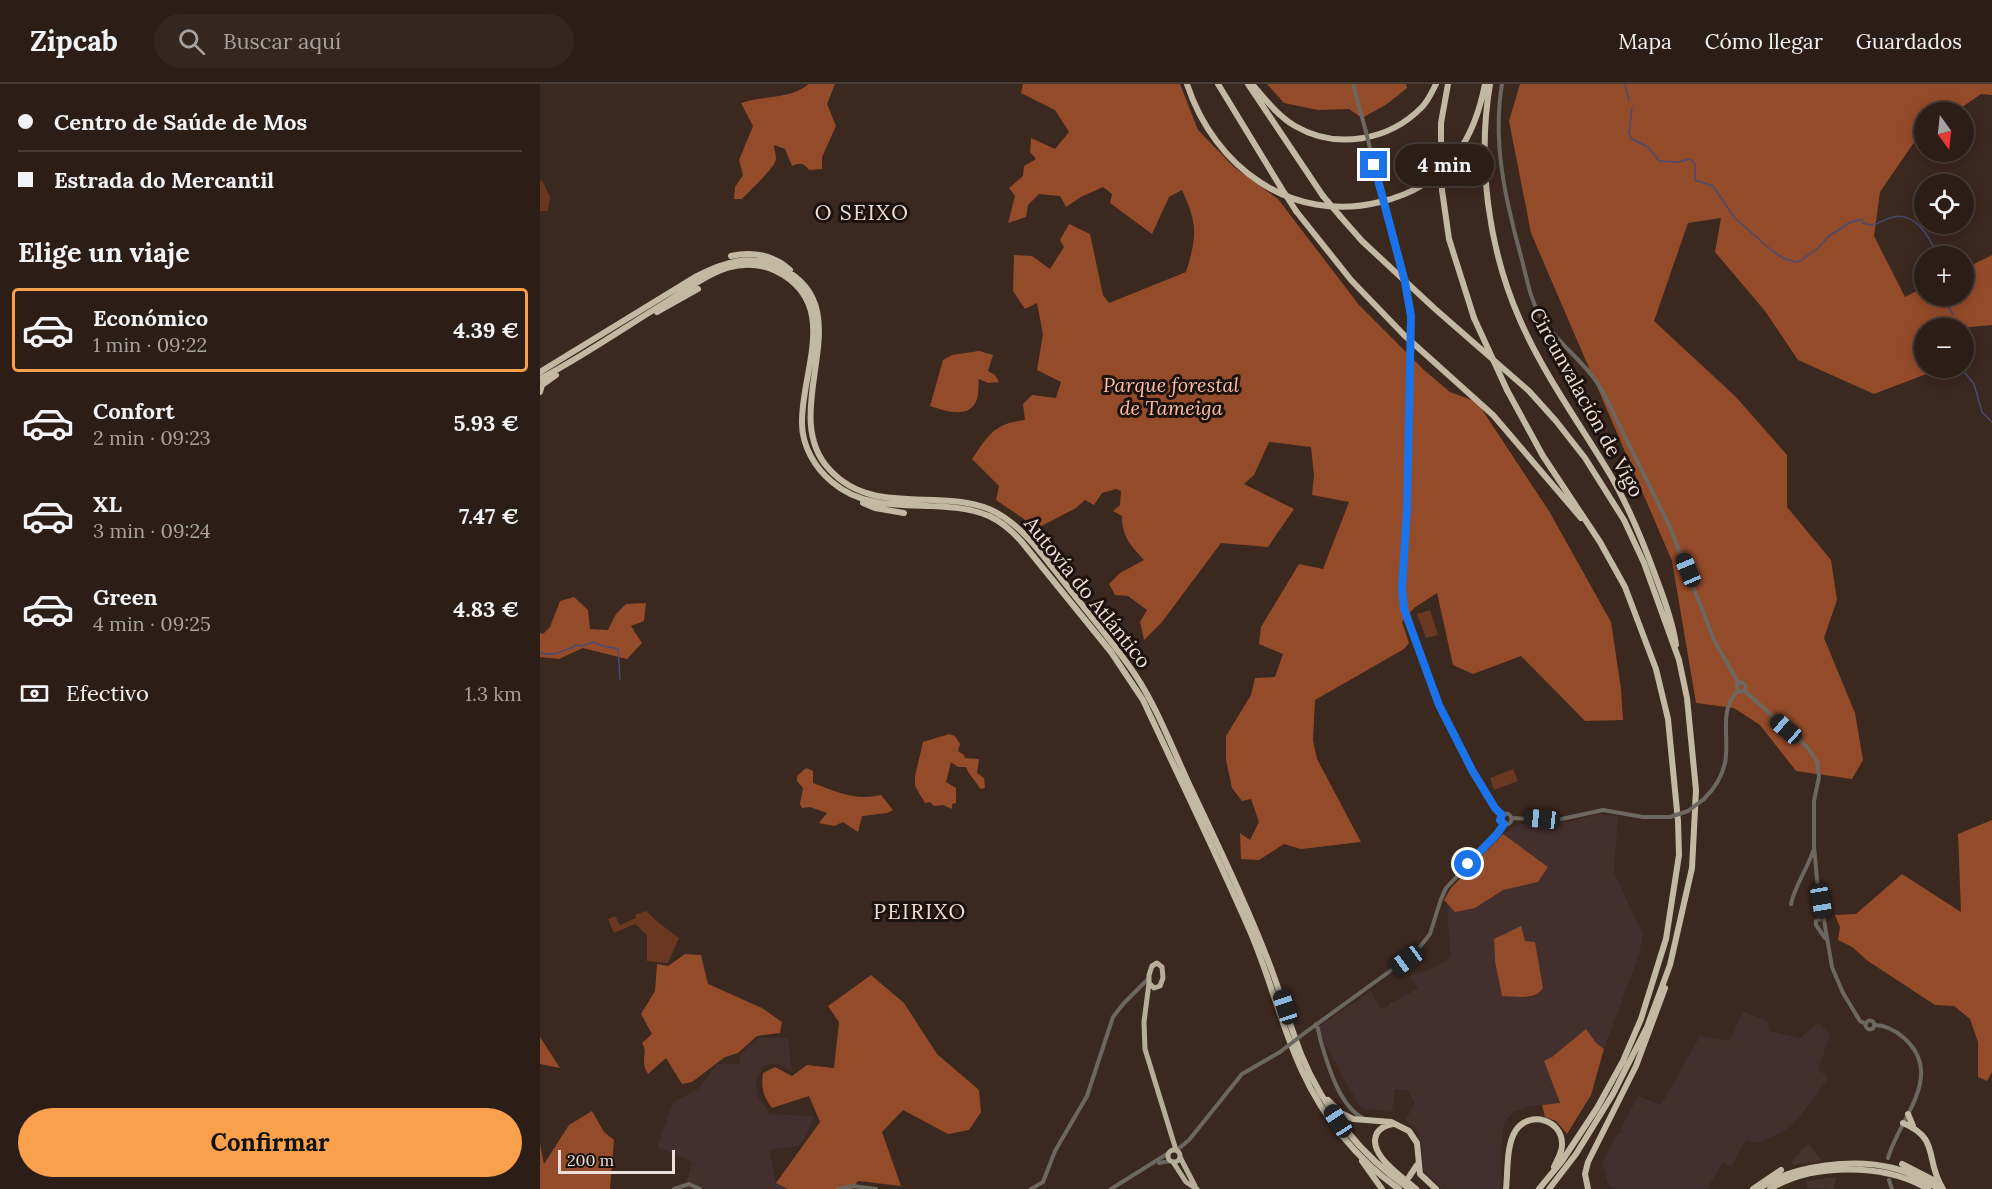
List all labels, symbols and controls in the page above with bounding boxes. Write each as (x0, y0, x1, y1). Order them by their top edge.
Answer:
search box (154, 14, 574, 68)
text: Zipcab (30, 23, 118, 59)
icon: search (175, 25, 208, 58)
text: Buscar aquí (223, 27, 341, 55)
text: Mapa (1618, 28, 1672, 55)
text: Cómo llegar (1705, 28, 1823, 55)
text: Guardados (1856, 28, 1962, 55)
north arrow (1914, 102, 1974, 162)
map controls (1914, 102, 1974, 378)
text: Centro de Saúde de Mos (54, 108, 307, 136)
callout: 4 min (1395, 144, 1494, 186)
route end (1360, 151, 1387, 178)
text: 4 min (1418, 152, 1471, 177)
text: Estrada do Mercantil (54, 166, 274, 194)
button: locate (1914, 174, 1974, 234)
district label: O SEIXO (815, 199, 909, 226)
text: Elige un viaje (18, 235, 190, 269)
button: + (1914, 246, 1974, 306)
icon: car (21, 303, 75, 357)
street label: Circunvalación de Vigo (1524, 303, 1650, 501)
text: Económico (93, 304, 208, 332)
text: 4.39 € (453, 316, 519, 344)
button: − (1914, 318, 1974, 378)
text: 1 min · 09:22 (93, 332, 207, 357)
park label: Parque forestal de Tameiga (1103, 372, 1239, 420)
icon: car (21, 396, 75, 450)
text: Confort (93, 397, 175, 425)
text: 5.93 € (453, 409, 519, 437)
text: 2 min · 09:23 (93, 425, 211, 450)
icon: car (21, 489, 75, 543)
text: XL (93, 490, 122, 518)
text: 7.47 € (459, 502, 519, 530)
street label: Autovía do Atlántico (1019, 511, 1157, 673)
text: 3 min · 09:24 (93, 518, 211, 543)
car (1673, 550, 1703, 590)
icon: car (21, 582, 75, 636)
text: Green (93, 583, 158, 611)
text: 4.83 € (453, 595, 519, 623)
text: 4 min · 09:25 (93, 611, 211, 636)
icon: cash (18, 677, 51, 710)
text: Efectivo (66, 679, 149, 707)
text: 1.3 km (465, 681, 522, 706)
car (1767, 710, 1805, 748)
car (1523, 808, 1561, 830)
route start (1454, 850, 1481, 877)
car (1809, 882, 1833, 920)
district label: PEIRIXO (873, 898, 967, 925)
car (1387, 942, 1427, 978)
car (1271, 987, 1299, 1027)
car (1321, 1101, 1355, 1141)
button: Confirmar (18, 1108, 522, 1177)
scale bar (558, 1147, 675, 1174)
text: 200 m (567, 1150, 614, 1170)

